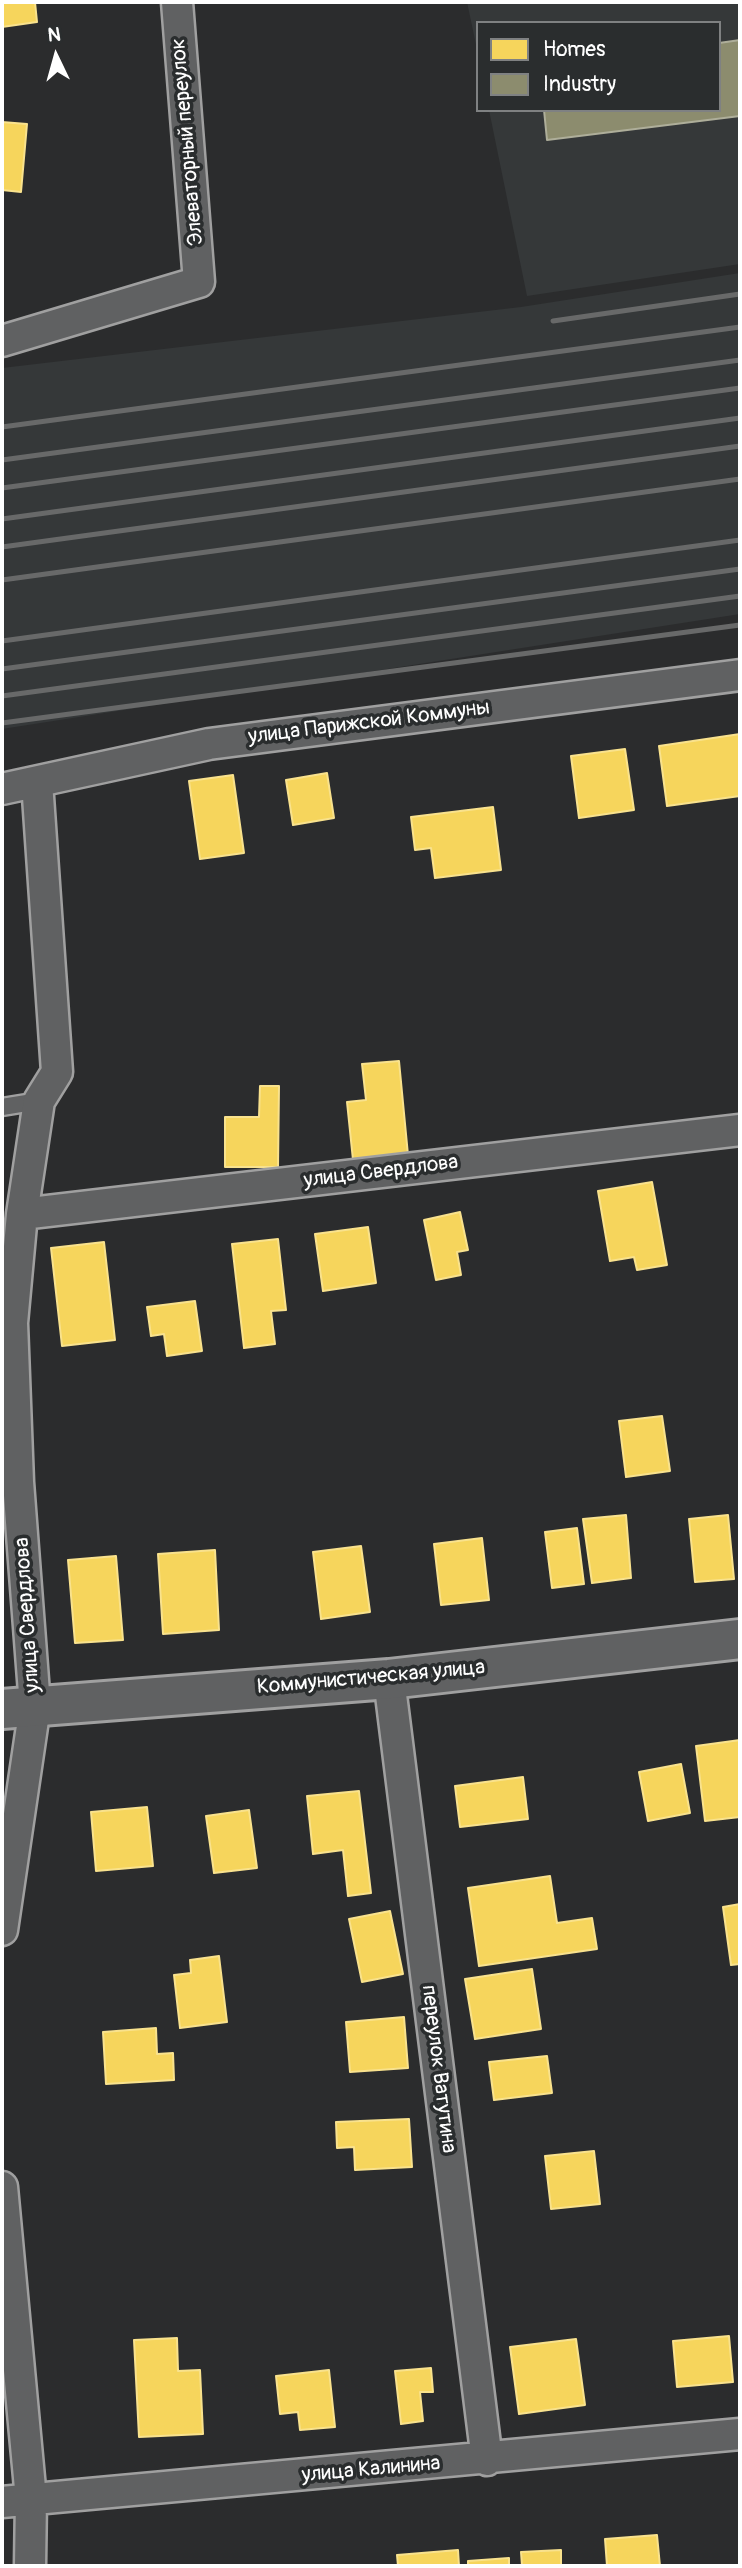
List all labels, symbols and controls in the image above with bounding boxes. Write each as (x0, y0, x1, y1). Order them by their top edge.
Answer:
north arrow (21, 21, 91, 91)
legend (476, 21, 721, 112)
text: N (47, 23, 62, 48)
text: Homes (543, 36, 605, 63)
street label: Элеваторный переулок (166, 37, 210, 247)
text: Industry (543, 71, 616, 98)
street label: улица Парижской Коммуны (247, 696, 491, 750)
street label: улица Свердлова (302, 1150, 460, 1194)
street label: улица Свердлова (10, 1537, 46, 1693)
street label: Коммунистическая улица (256, 1655, 486, 1701)
street label: переулок Ватутина (415, 1983, 461, 2155)
street label: улица Калинина (301, 2451, 441, 2489)

